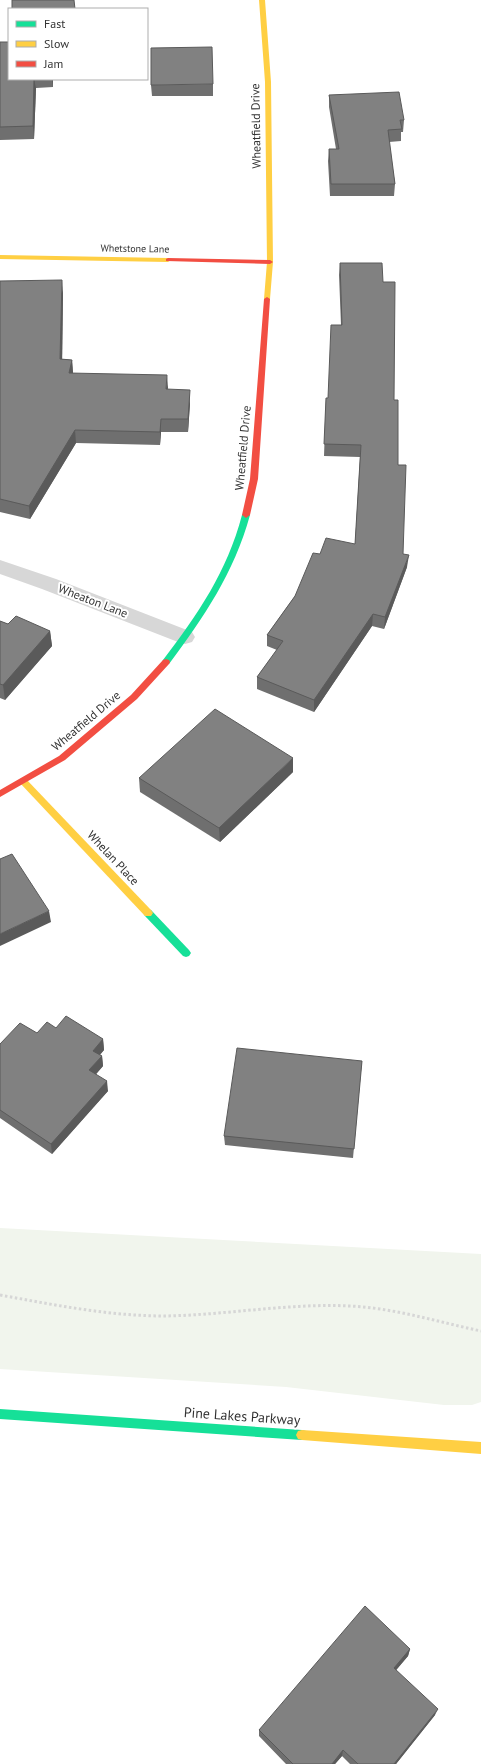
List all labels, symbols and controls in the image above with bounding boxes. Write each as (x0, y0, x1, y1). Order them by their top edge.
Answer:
legend (8, 8, 148, 80)
text: Fast (44, 16, 65, 31)
text: Slow (44, 36, 69, 51)
text: Jam (43, 56, 63, 71)
street label: Wheatfield Drive (247, 83, 264, 169)
street label: Whetstone Lane (100, 241, 169, 256)
street label: Wheatfield Drive (231, 405, 254, 491)
street label: Wheaton Lane (56, 580, 130, 621)
street label: Wheatfield Drive (48, 687, 123, 754)
street label: Whelan Place (84, 827, 142, 888)
street label: Pine Lakes Parkway (183, 1403, 301, 1429)

